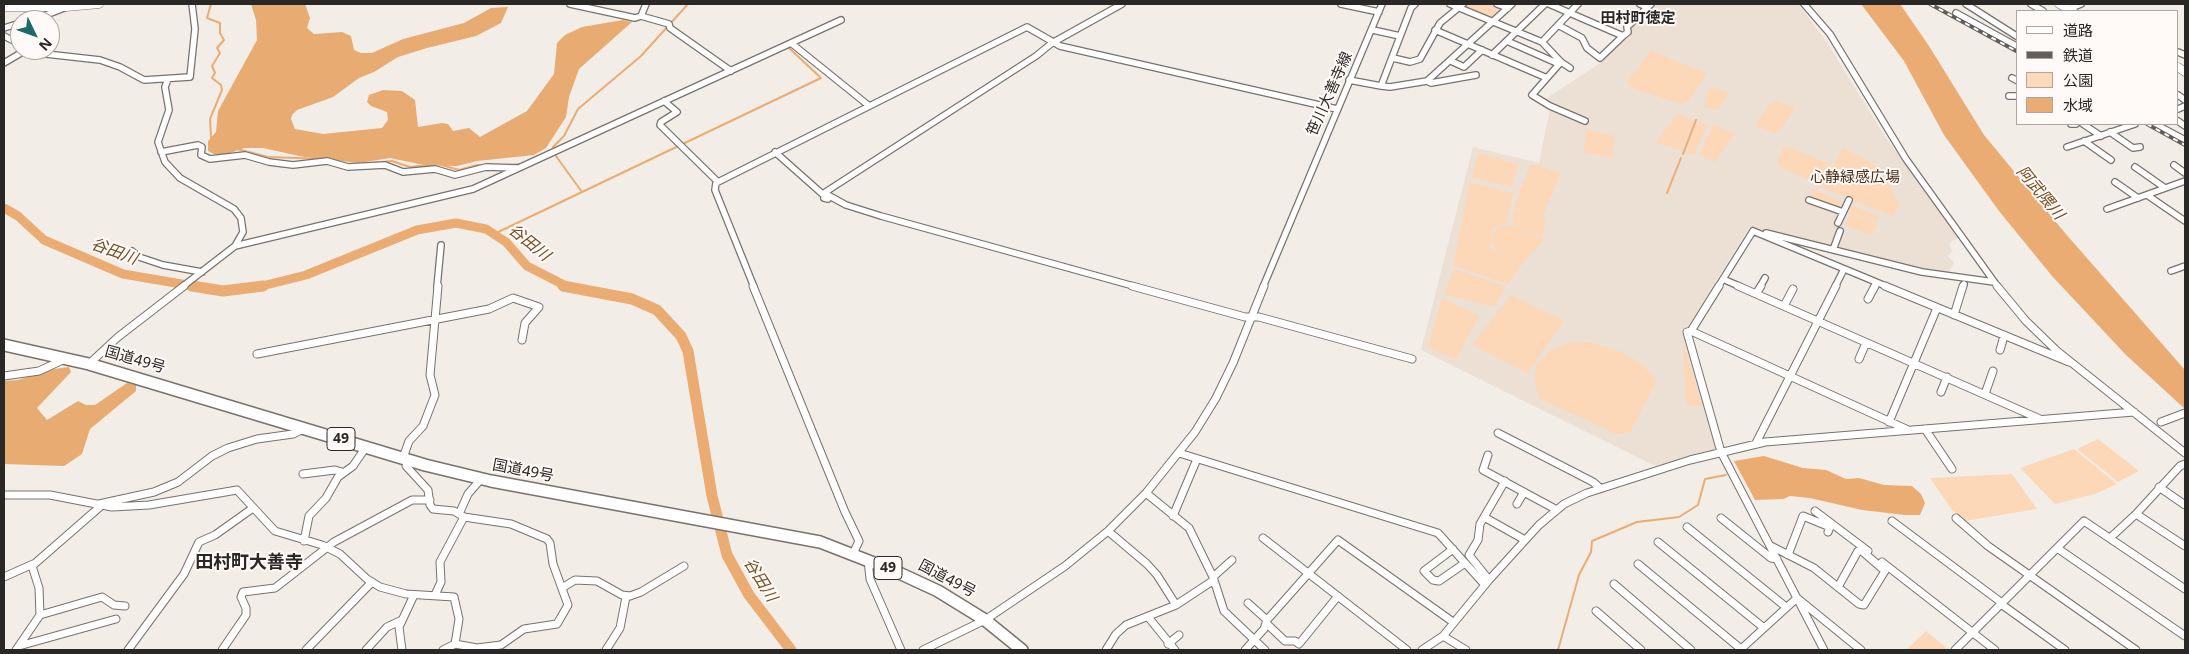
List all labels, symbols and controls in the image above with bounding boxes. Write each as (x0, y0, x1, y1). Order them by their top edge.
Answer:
north arrow (10, 10, 60, 60)
district label: 田村町徳定 (1601, 10, 1675, 28)
legend (2016, 10, 2179, 125)
text: 道路 (2063, 20, 2093, 40)
text: N (35, 34, 57, 55)
text: 鉄道 (2063, 45, 2093, 65)
street label: 笹川大善寺線 (1303, 49, 1357, 139)
text: 公園 (2063, 70, 2093, 90)
text: 水域 (2063, 95, 2093, 115)
water label: 阿武隈川 (2012, 162, 2068, 224)
park label: 心静緑感広場 (1810, 169, 1900, 187)
water label: 谷田川 (504, 220, 554, 266)
water label: 谷田川 (88, 235, 140, 269)
street label: 国道49号 (103, 343, 167, 377)
road number: 49 (327, 428, 355, 450)
street label: 国道49号 (491, 456, 555, 486)
district label: 田村町大善寺 (195, 552, 303, 574)
water label: 谷田川 (739, 555, 781, 605)
road number: 49 (874, 556, 902, 580)
street label: 国道49号 (915, 556, 979, 602)

